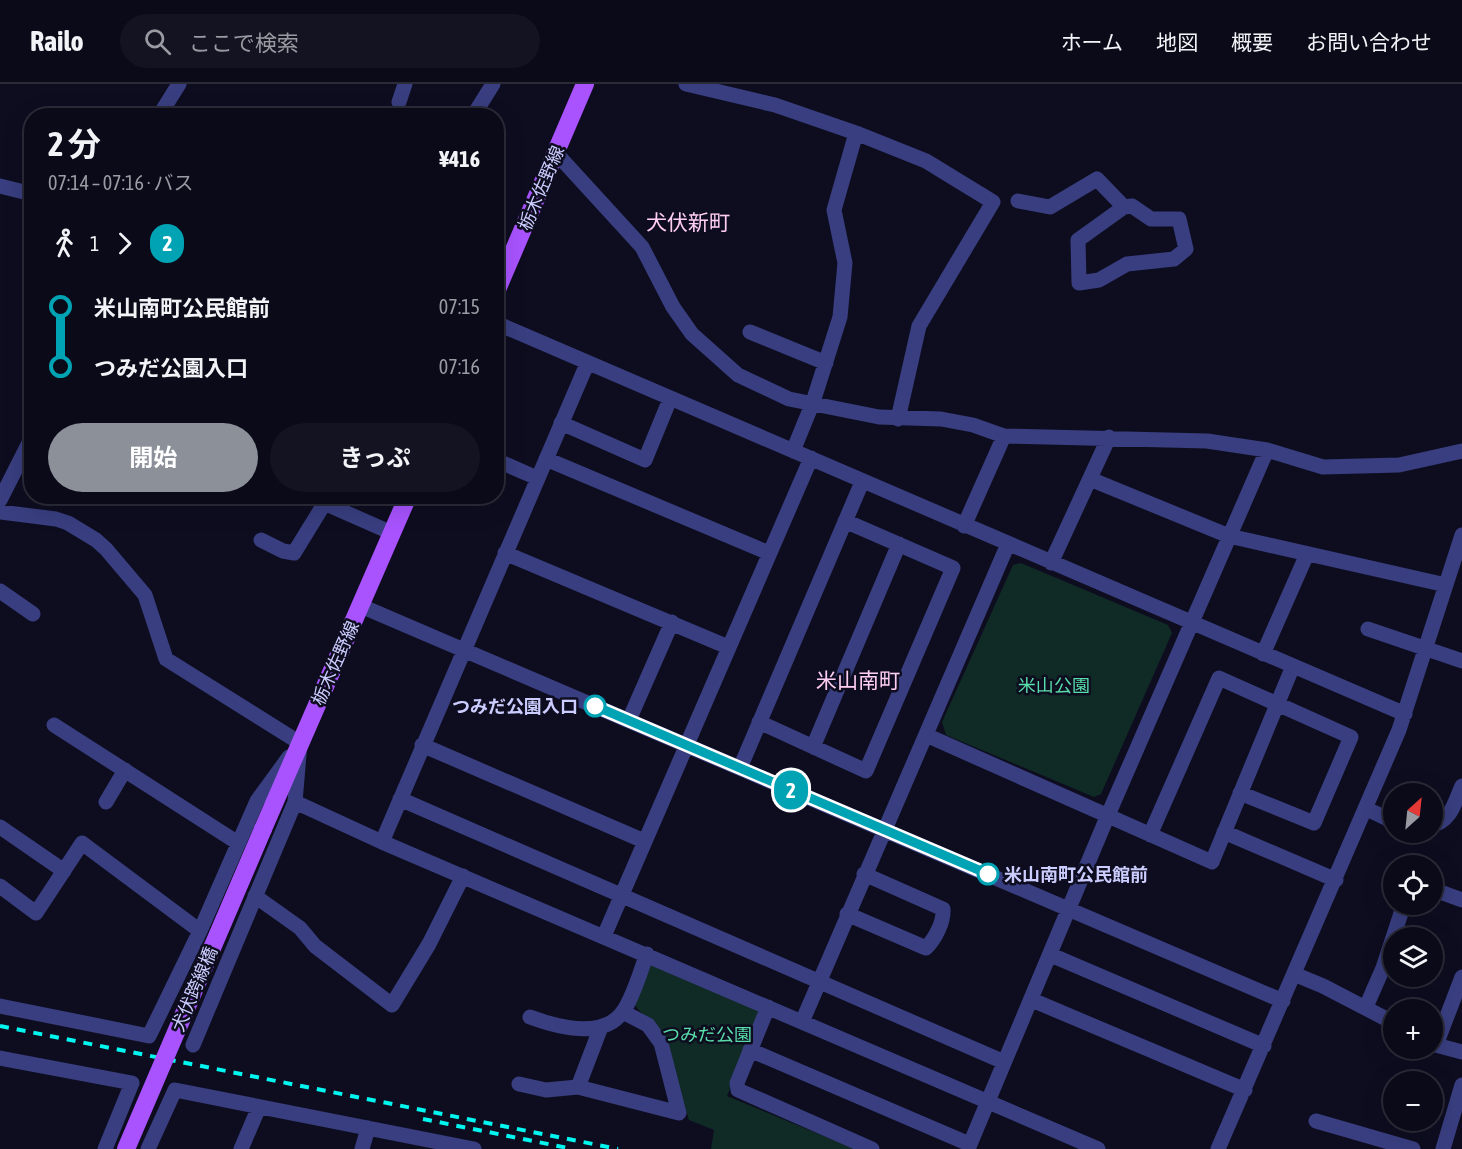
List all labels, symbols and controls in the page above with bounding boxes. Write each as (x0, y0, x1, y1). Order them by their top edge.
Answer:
search box (120, 14, 540, 68)
text: Railo (30, 25, 84, 57)
icon: search (141, 25, 174, 58)
text: ここで検索 (189, 30, 299, 56)
text: ホーム (1061, 30, 1123, 54)
text: 地図 (1156, 30, 1198, 54)
text: 概要 (1231, 30, 1273, 54)
text: お問い合わせ (1306, 30, 1432, 54)
text: 2 分 (48, 125, 101, 163)
street label: 栃木佐野線 (514, 142, 568, 234)
text: ¥416 (439, 146, 480, 172)
text: 07:14 – 07:16 · バス (48, 171, 194, 194)
district label: 犬伏新町 (646, 210, 730, 234)
icon: walk (48, 227, 81, 260)
icon: forward (108, 227, 141, 260)
text: 2 (162, 231, 172, 255)
text: 1 (90, 232, 99, 255)
text: 米山南町公民館前 (94, 295, 270, 321)
text: 07:15 (439, 295, 480, 318)
text: つみだ公園入口 (94, 355, 248, 381)
text: 07:16 (439, 355, 480, 378)
button: 開始 (48, 423, 258, 492)
button: きっぷ (270, 423, 480, 492)
street label: 栃木佐野線 (307, 618, 363, 708)
district label: 米山南町 (816, 668, 900, 692)
park label: 米山公園 (1018, 675, 1090, 696)
marker: つみだ公園入口 (584, 695, 606, 717)
place label: つみだ公園入口 (452, 696, 578, 717)
line badge: 2 (772, 770, 810, 810)
text: 2 (786, 778, 796, 802)
north arrow (1383, 783, 1443, 843)
map controls (1383, 783, 1443, 1131)
button: locate (1383, 855, 1443, 915)
marker: 米山南町公民館前 (977, 863, 999, 885)
place label: 米山南町公民館前 (1004, 864, 1148, 885)
button: layers (1383, 927, 1443, 987)
street label: 犬伏跨線橋 (167, 943, 221, 1035)
button: + (1383, 999, 1443, 1059)
park label: つみだ公園 (662, 1024, 752, 1045)
button: − (1383, 1071, 1443, 1131)

